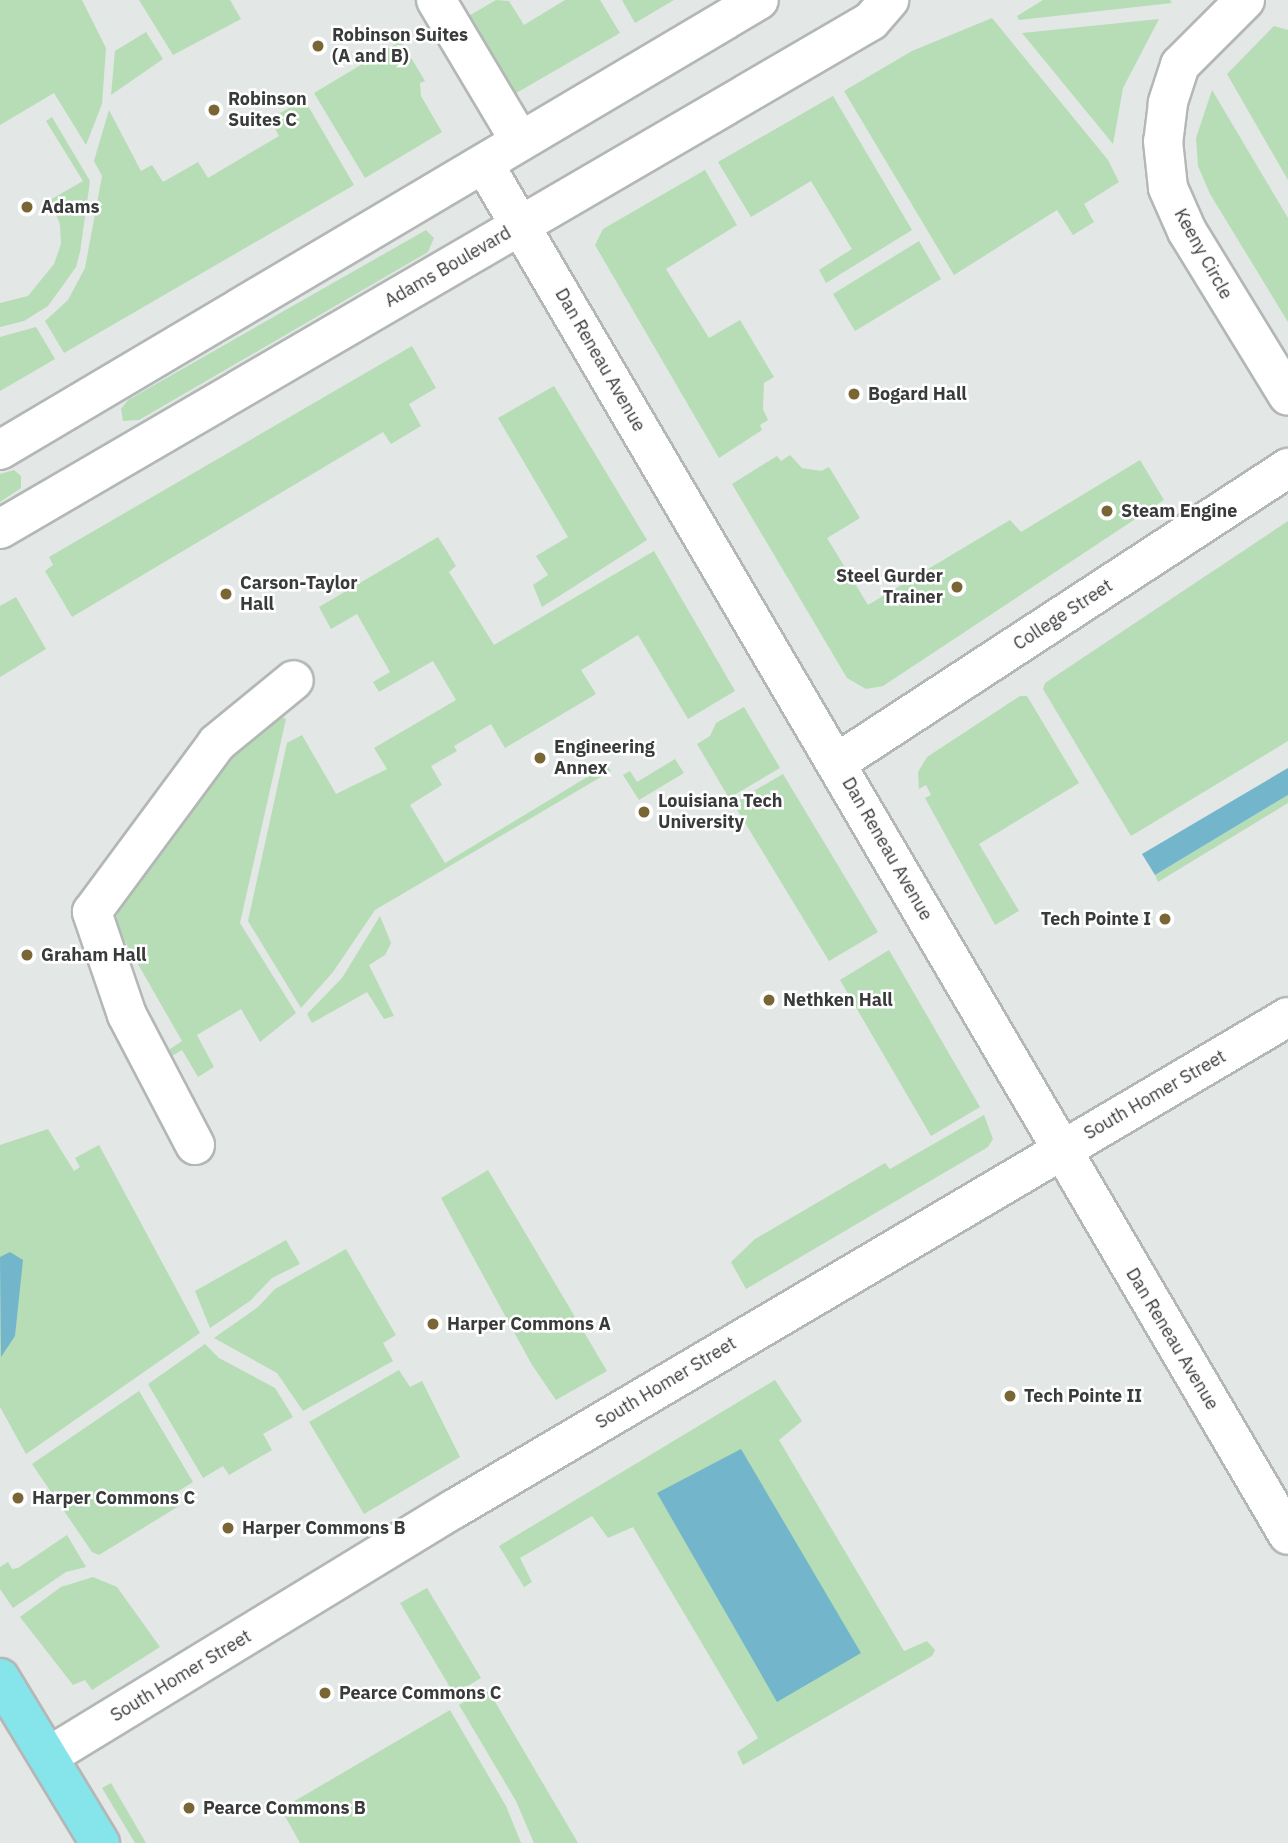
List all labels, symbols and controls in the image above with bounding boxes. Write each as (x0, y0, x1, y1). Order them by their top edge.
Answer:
place label: Robinson Suites (A and B) (332, 25, 468, 68)
marker: Robinson Suites (A and B) (310, 38, 326, 54)
place label: Robinson Suites C (228, 89, 307, 132)
marker: Robinson Suites C (206, 102, 222, 118)
place label: Adams (41, 196, 100, 218)
marker: Adams (19, 199, 35, 215)
street label: Keeny Circle (1169, 205, 1237, 303)
street label: Adams Boulevard (381, 222, 515, 312)
street label: Dan Reneau Avenue (550, 285, 650, 435)
place label: Bogard Hall (868, 383, 967, 405)
marker: Bogard Hall (846, 386, 862, 402)
place label: Steam Engine (1121, 500, 1237, 522)
marker: Steam Engine (1099, 503, 1115, 519)
place label: Steel Gurder Trainer (836, 566, 943, 608)
place label: Carson-Taylor Hall (240, 573, 357, 616)
street label: College Street (1009, 575, 1117, 655)
marker: Steel Gurder Trainer (949, 579, 965, 595)
marker: Carson-Taylor Hall (218, 586, 234, 602)
place label: Engineering Annex (554, 737, 655, 780)
marker: Engineering Annex (532, 750, 548, 766)
street label: Dan Reneau Avenue (837, 774, 937, 924)
place label: Louisiana Tech University (658, 791, 783, 834)
marker: Louisiana Tech University (636, 804, 652, 820)
place label: Tech Pointe I (1041, 908, 1151, 930)
marker: Tech Pointe I (1157, 911, 1173, 927)
place label: Graham Hall (41, 944, 147, 966)
marker: Graham Hall (19, 947, 35, 963)
place label: Nethken Hall (783, 989, 893, 1011)
marker: Nethken Hall (761, 992, 777, 1008)
street label: South Homer Street (1080, 1046, 1230, 1144)
street label: Dan Reneau Avenue (1121, 1264, 1223, 1414)
place label: Harper Commons A (447, 1313, 611, 1335)
marker: Harper Commons A (425, 1316, 441, 1332)
street label: South Homer Street (592, 1332, 740, 1434)
place label: Tech Pointe II (1024, 1385, 1142, 1407)
marker: Tech Pointe II (1002, 1388, 1018, 1404)
place label: Harper Commons C (32, 1487, 195, 1509)
marker: Harper Commons C (10, 1490, 26, 1506)
place label: Harper Commons B (242, 1517, 405, 1539)
marker: Harper Commons B (220, 1520, 236, 1536)
street label: South Homer Street (107, 1625, 255, 1727)
place label: Pearce Commons C (339, 1682, 502, 1704)
marker: Pearce Commons C (317, 1685, 333, 1701)
place label: Pearce Commons B (203, 1797, 366, 1819)
marker: Pearce Commons B (181, 1800, 197, 1816)

